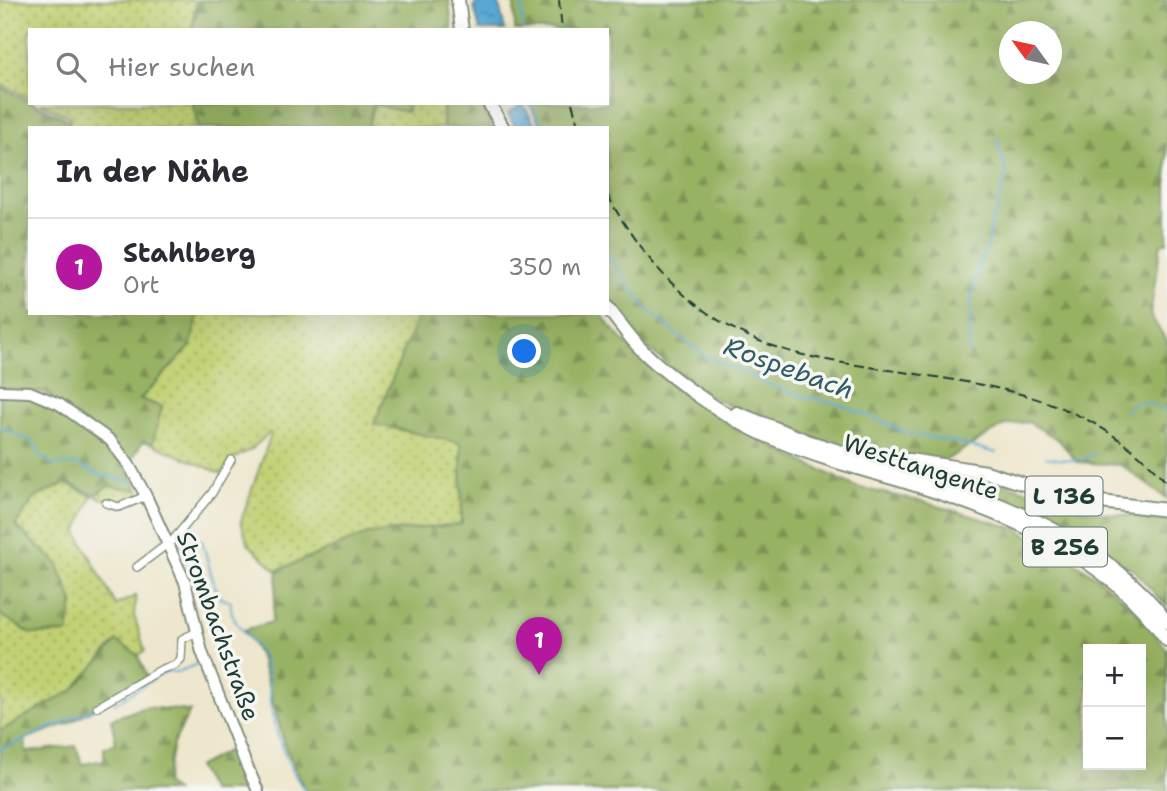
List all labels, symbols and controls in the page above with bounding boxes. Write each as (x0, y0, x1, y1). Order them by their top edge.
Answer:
north arrow (999, 21, 1062, 84)
search box (28, 28, 609, 105)
icon: search (52, 48, 90, 86)
text: Hier suchen (108, 49, 255, 84)
text: In der Nähe (56, 151, 249, 192)
text: Stahlberg (123, 235, 256, 270)
text: 1 (74, 252, 84, 282)
text: 350 m (508, 252, 581, 282)
text: Ort (123, 270, 160, 300)
water label: Rospebach (719, 328, 859, 407)
your location (507, 334, 541, 368)
street label: Westtangente (839, 427, 1003, 507)
road number: L 136 (1026, 476, 1102, 516)
street label: Strombachstraße (169, 527, 267, 725)
road number: B 256 (1023, 527, 1107, 566)
pin: 1 (516, 617, 562, 675)
map controls (1083, 644, 1146, 770)
button: + (1083, 644, 1146, 707)
button: − (1083, 707, 1146, 770)

